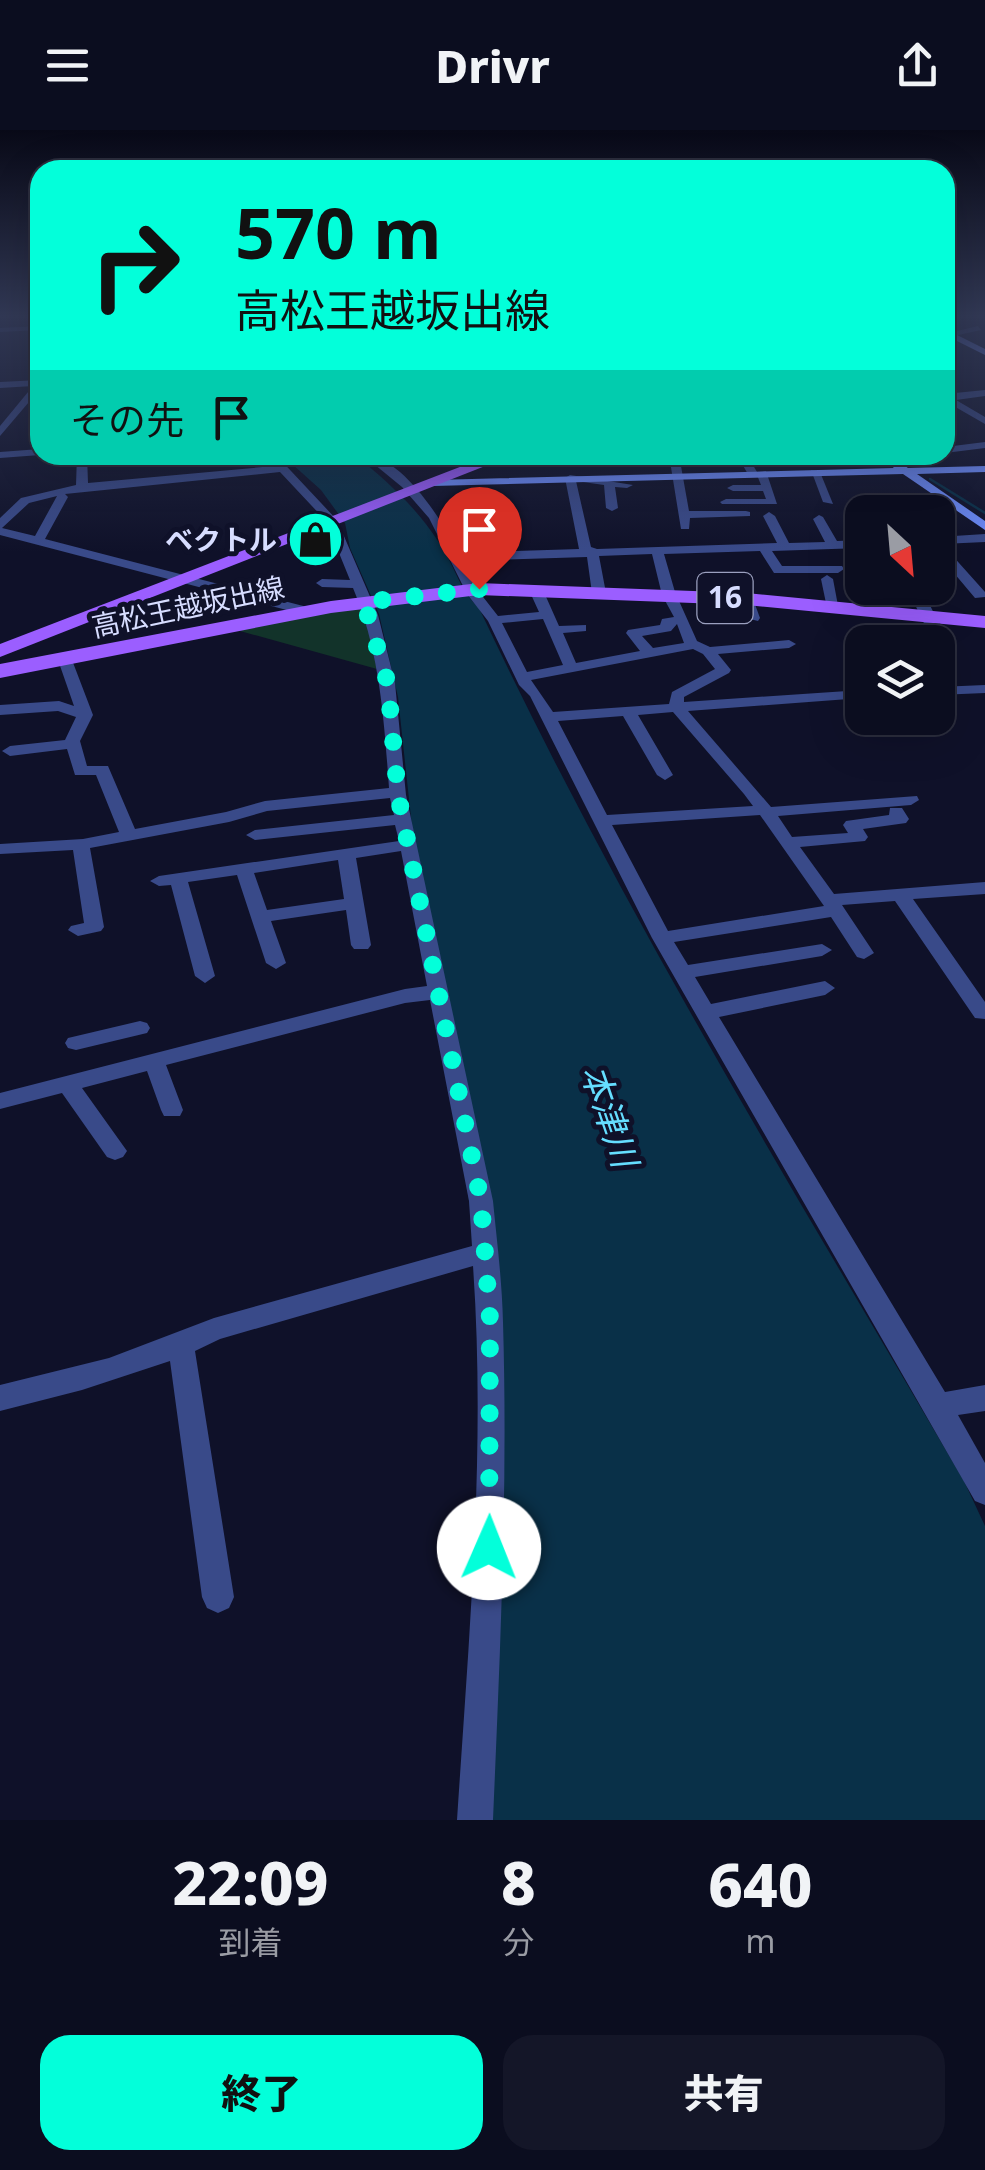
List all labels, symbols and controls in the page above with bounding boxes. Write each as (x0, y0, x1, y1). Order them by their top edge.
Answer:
text: Drivr (435, 35, 550, 96)
icon: menu (40, 38, 95, 93)
icon: share (890, 38, 945, 93)
text: 570 m (235, 184, 442, 280)
icon: right (70, 200, 200, 330)
text: 高松王越坂出線 (235, 279, 550, 340)
icon: arrive (204, 390, 259, 445)
text: その先 (70, 393, 184, 445)
pin (437, 487, 522, 590)
north arrow (845, 495, 955, 605)
map controls (845, 495, 955, 735)
icon: arrive (452, 502, 507, 557)
shop icon: ベクトル (286, 510, 346, 570)
place label: ベクトル (165, 520, 277, 558)
street label: 高松王越坂出線 (88, 567, 288, 645)
road number: 16 (698, 573, 752, 623)
button: layers (845, 625, 955, 735)
water label: 本津川 (571, 1058, 651, 1177)
position arrow (437, 1496, 541, 1600)
text: 22:09 (173, 1841, 328, 1923)
text: 8 (501, 1841, 536, 1923)
text: 640 (708, 1843, 812, 1925)
text: m (745, 1919, 775, 1962)
text: 到着 (219, 1920, 283, 1963)
text: 分 (502, 1920, 534, 1963)
button: 終了 (40, 2035, 483, 2150)
button: 共有 (503, 2035, 945, 2150)

